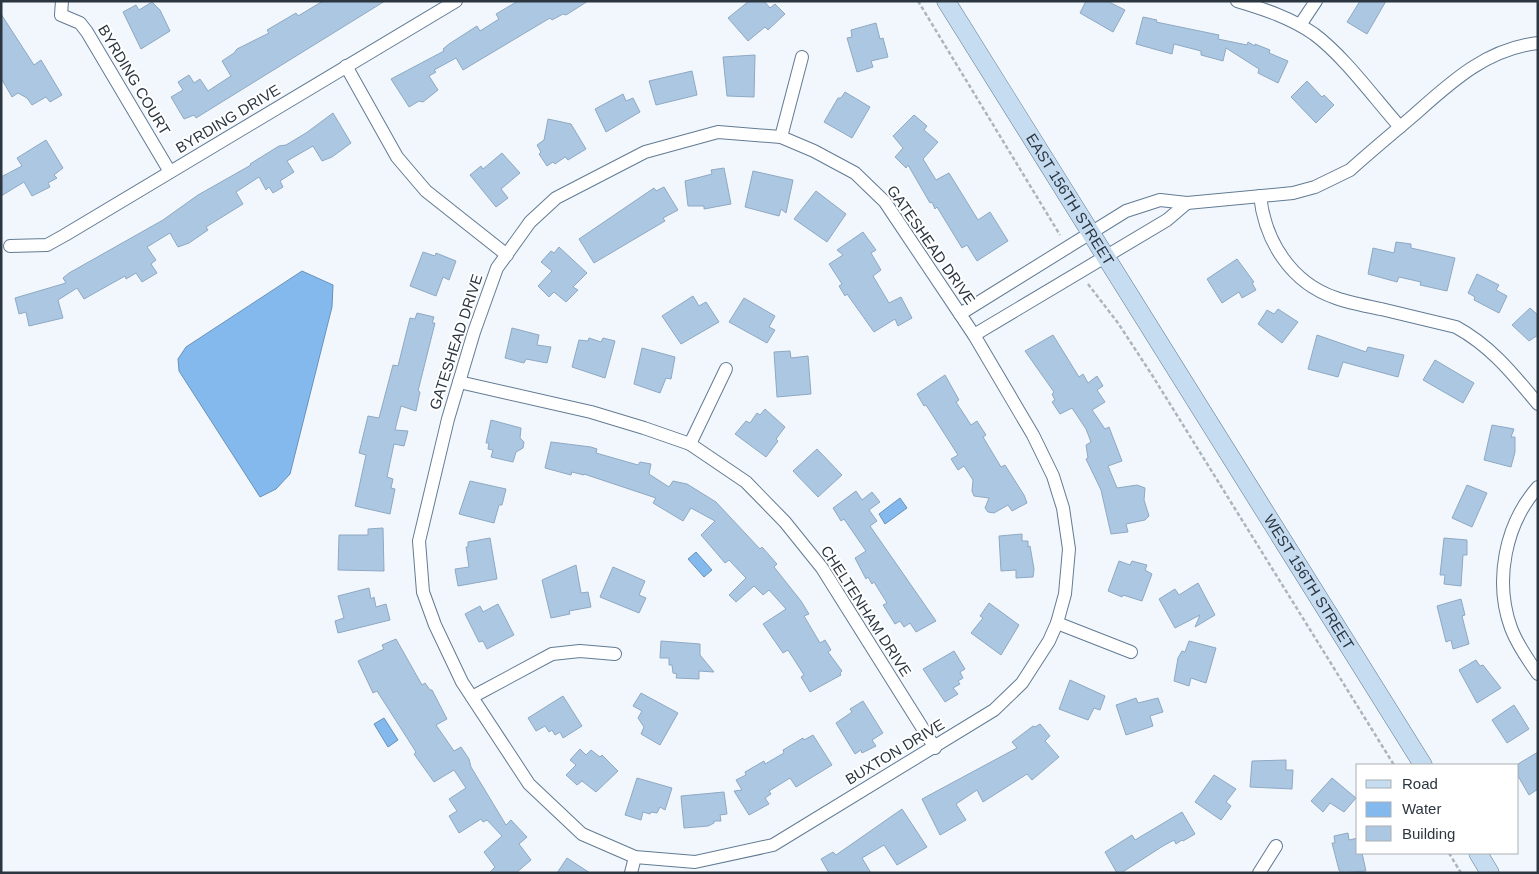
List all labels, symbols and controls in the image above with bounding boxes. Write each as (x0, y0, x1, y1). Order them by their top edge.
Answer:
street label: BYRDING COURT (95, 22, 174, 138)
street label: BYRDING DRIVE (173, 81, 283, 156)
street label: EAST 156TH STREET (1023, 130, 1118, 268)
street label: GATESHEAD DRIVE (884, 182, 979, 308)
street label: GATESHEAD DRIVE (426, 272, 485, 412)
street label: WEST 156TH STREET (1261, 511, 1358, 652)
street label: CHELTENHAM DRIVE (818, 542, 915, 679)
street label: BUXTON DRIVE (842, 715, 947, 788)
legend (1356, 764, 1519, 854)
text: Road (1402, 775, 1438, 792)
text: Water (1402, 800, 1441, 817)
text: Building (1402, 825, 1455, 842)

